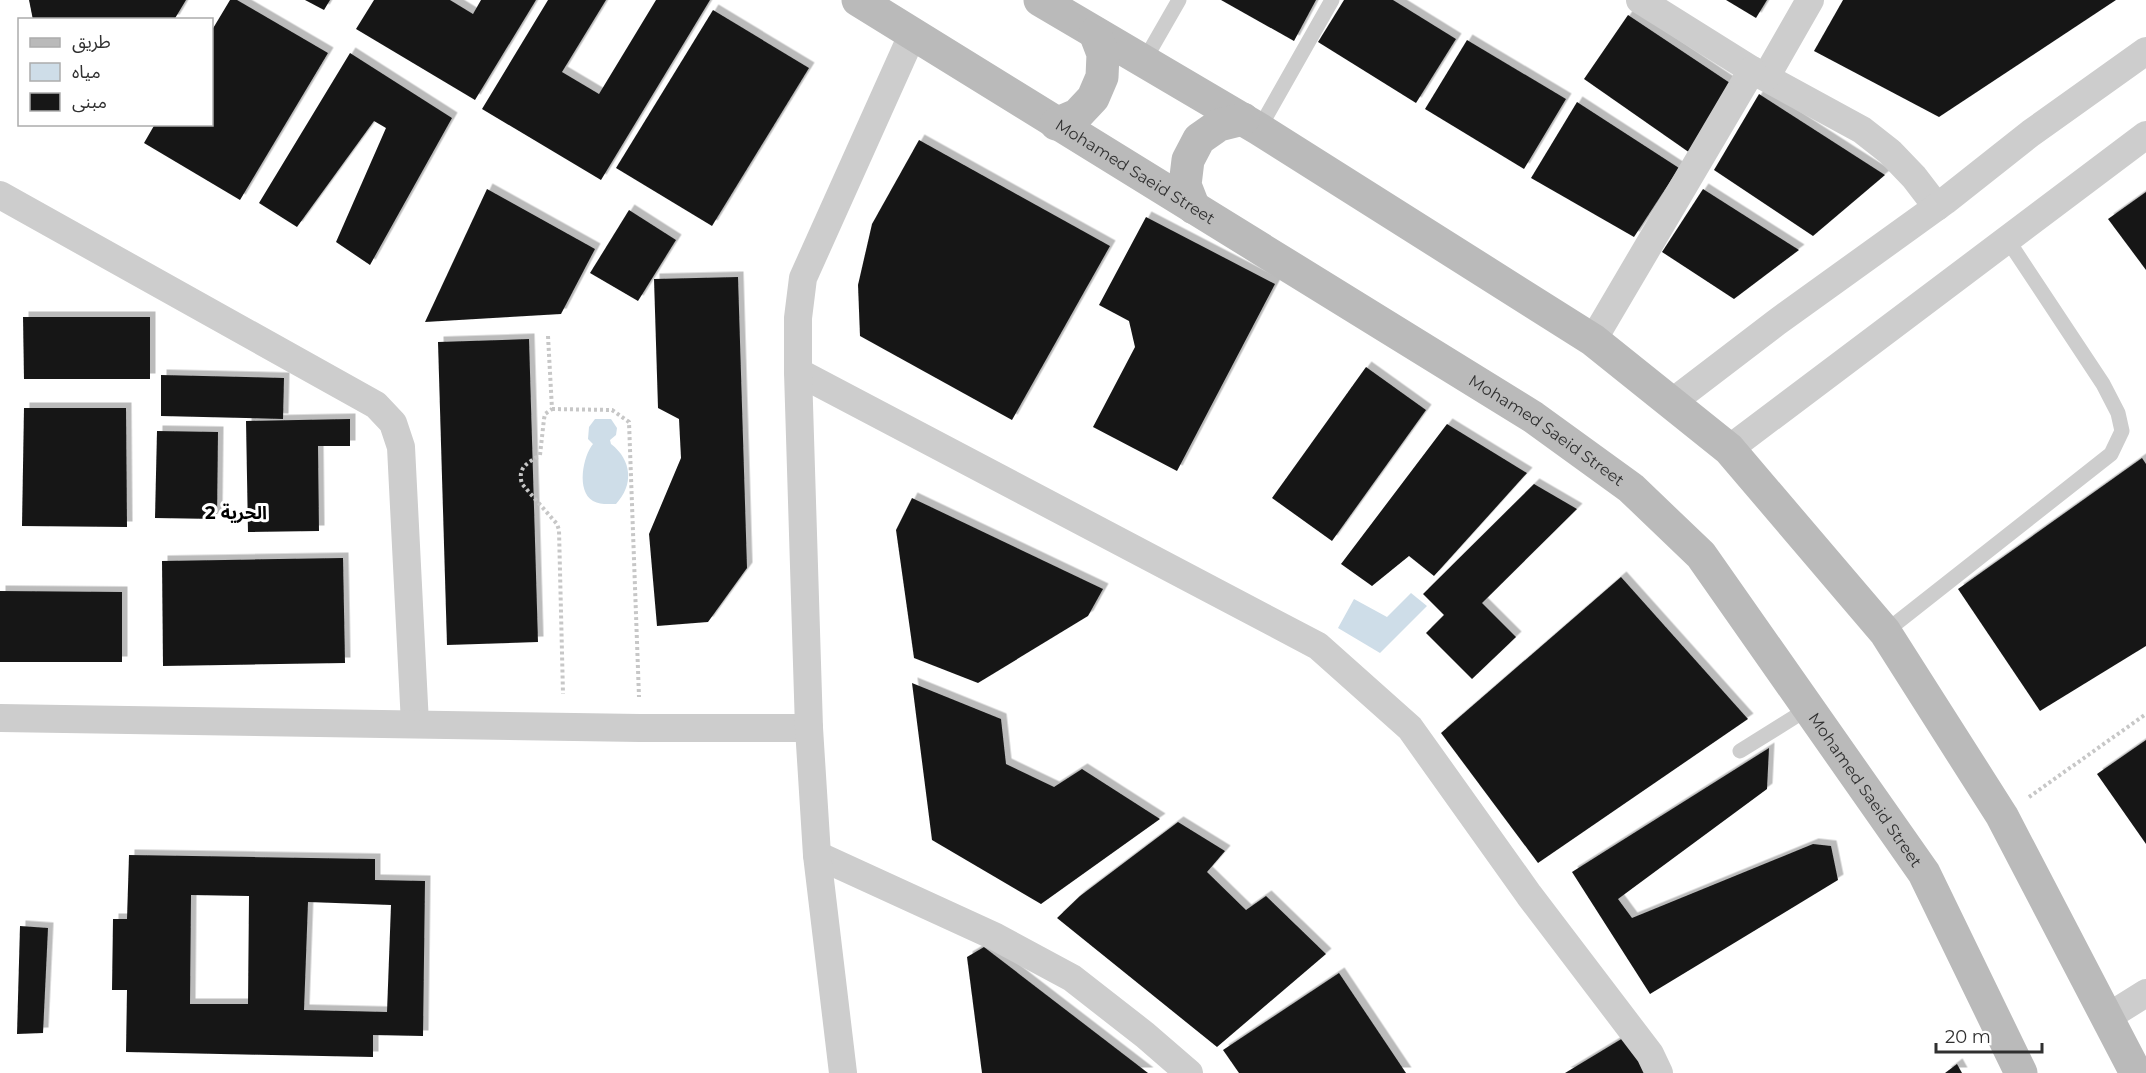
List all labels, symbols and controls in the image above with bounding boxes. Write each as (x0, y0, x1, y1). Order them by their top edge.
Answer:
legend (18, 18, 213, 126)
text: طريق (72, 31, 111, 53)
text: مياه (72, 61, 101, 83)
text: مبنى (72, 91, 107, 113)
street label: Mohamed Saeid Street (1052, 115, 1219, 228)
street label: Mohamed Saeid Street (1466, 370, 1629, 490)
district label: الحرية 2 (205, 502, 267, 524)
street label: Mohamed Saeid Street (1805, 709, 1927, 871)
scale bar (1936, 1016, 2042, 1054)
text: 20 m (1945, 1026, 1991, 1048)

